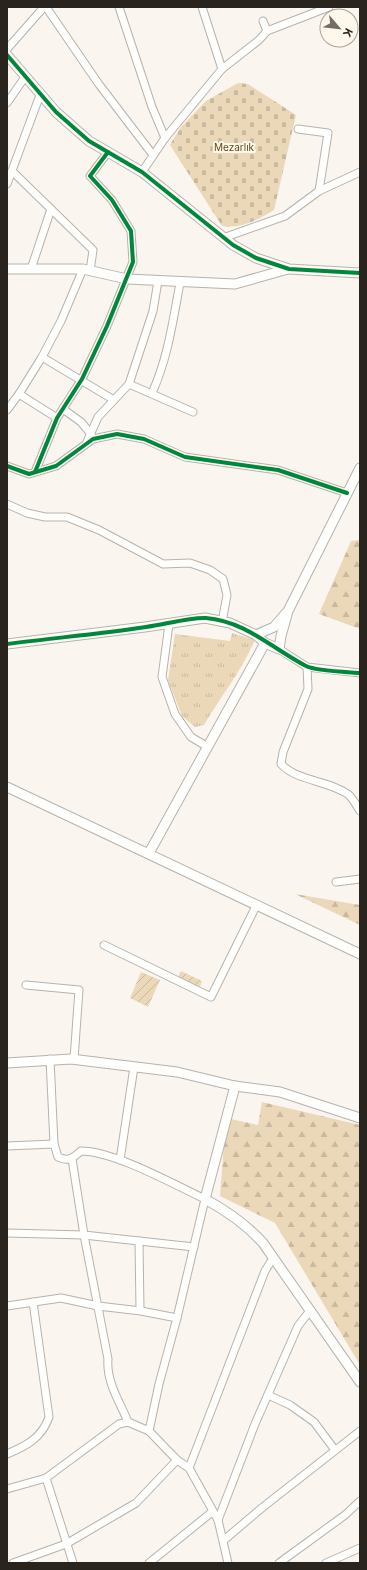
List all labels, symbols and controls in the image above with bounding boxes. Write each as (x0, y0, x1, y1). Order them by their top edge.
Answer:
north arrow (319, 8, 359, 48)
text: K (340, 26, 356, 40)
park label: Mezarlık (214, 141, 255, 153)

